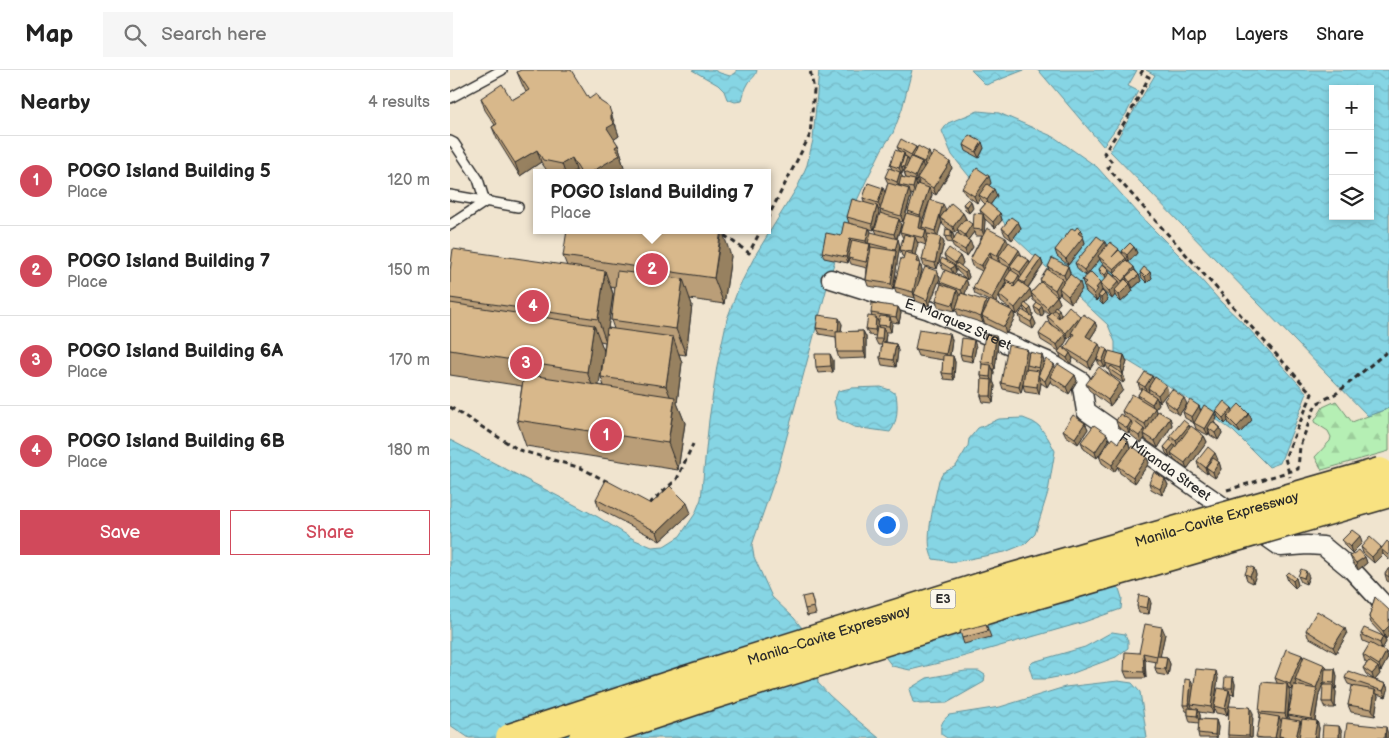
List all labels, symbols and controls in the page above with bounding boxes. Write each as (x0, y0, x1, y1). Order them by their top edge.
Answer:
search box (103, 12, 453, 57)
text: Map (25, 20, 73, 49)
icon: search (121, 21, 149, 49)
text: Search here (161, 23, 267, 46)
text: Map (1171, 24, 1207, 45)
text: Layers (1235, 24, 1288, 45)
text: Share (1316, 24, 1364, 45)
map controls (1329, 85, 1374, 220)
button: + (1329, 85, 1374, 130)
text: Nearby (20, 90, 90, 115)
text: 4 results (368, 93, 430, 112)
button: − (1329, 130, 1374, 175)
text: POGO Island Building 5 (67, 160, 271, 183)
popup (533, 169, 771, 234)
text: 1 (33, 171, 39, 190)
text: 120 m (387, 171, 430, 190)
button: layers (1329, 175, 1374, 220)
text: POGO Island Building 7 (550, 181, 754, 204)
text: Place (67, 183, 108, 202)
text: Place (550, 204, 591, 223)
text: POGO Island Building 7 (67, 250, 270, 273)
pin: 2 (636, 250, 668, 288)
text: 2 (31, 261, 41, 280)
text: 150 m (388, 261, 430, 280)
text: Place (67, 273, 108, 292)
pin: 4 (517, 287, 549, 325)
street label: E. Marquez Street (903, 294, 1015, 353)
text: POGO Island Building 6A (67, 340, 283, 363)
pin: 3 (510, 344, 542, 382)
text: 3 (31, 351, 41, 370)
text: 170 m (389, 351, 430, 370)
text: Place (67, 363, 108, 382)
pin: 1 (590, 416, 622, 454)
street label: F. Miranda Street (1116, 429, 1215, 505)
text: POGO Island Building 6B (67, 430, 285, 453)
text: 4 (31, 441, 41, 460)
text: 180 m (388, 441, 430, 460)
text: Place (67, 453, 108, 472)
street label: Manila–Cavite Expressway (1133, 487, 1301, 550)
button: Save (20, 510, 220, 555)
button: Share (230, 510, 430, 555)
your location (874, 512, 900, 538)
road number: E3 (930, 590, 956, 608)
street label: Manila–Cavite Expressway (745, 601, 913, 669)

